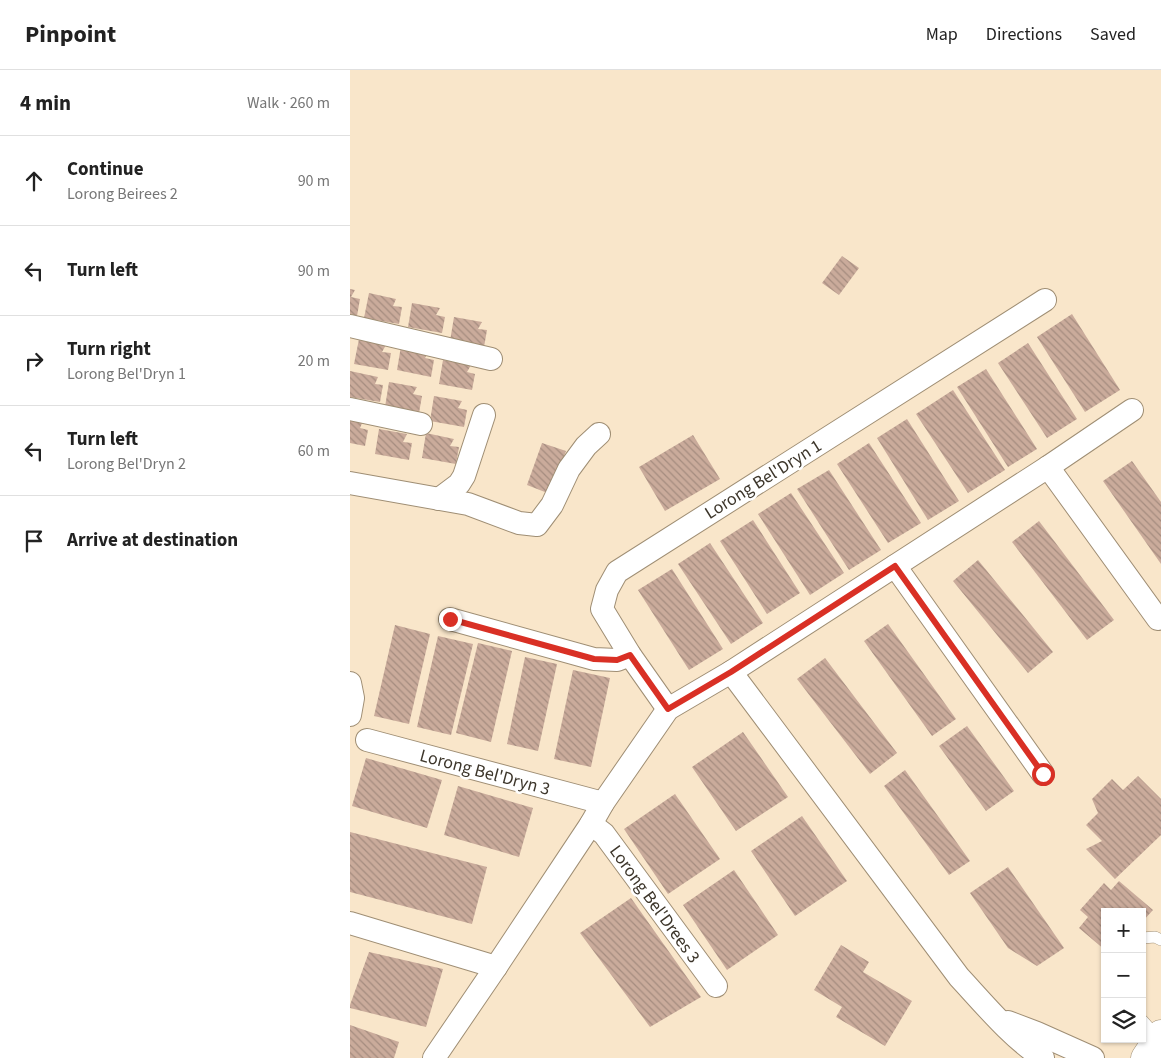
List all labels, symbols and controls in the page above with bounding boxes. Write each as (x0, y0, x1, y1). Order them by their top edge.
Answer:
text: Pinpoint (25, 17, 116, 52)
text: Map (926, 22, 958, 47)
text: Directions (986, 22, 1062, 47)
text: Saved (1090, 22, 1136, 47)
text: 4 min (20, 88, 71, 118)
text: Walk · 260 m (247, 92, 330, 114)
text: Continue (67, 156, 144, 183)
icon: ahead (20, 167, 48, 195)
text: 90 m (298, 170, 330, 192)
text: Lorong Beirees 2 (67, 183, 178, 205)
icon: left (20, 257, 48, 285)
text: Turn left (67, 257, 138, 284)
text: 90 m (298, 260, 330, 282)
text: Turn right (67, 336, 151, 363)
icon: right (20, 347, 48, 375)
text: 20 m (298, 350, 330, 372)
text: Lorong Bel'Dryn 1 (67, 363, 186, 385)
text: Turn left (67, 426, 138, 453)
street label: Lorong Bel'Dryn 1 (700, 433, 827, 525)
icon: left (20, 437, 48, 465)
text: 60 m (298, 440, 330, 462)
text: Lorong Bel'Dryn 2 (67, 453, 186, 475)
icon: arrive (20, 527, 48, 555)
text: Arrive at destination (67, 527, 238, 554)
route end (439, 608, 462, 631)
street label: Lorong Bel'Dryn 3 (417, 743, 553, 802)
route start (1032, 763, 1055, 786)
street label: Lorong Bel'Drees 3 (603, 840, 706, 968)
map controls (1101, 908, 1146, 1043)
button: + (1101, 908, 1146, 953)
button: − (1101, 953, 1146, 998)
button: layers (1101, 998, 1146, 1043)

